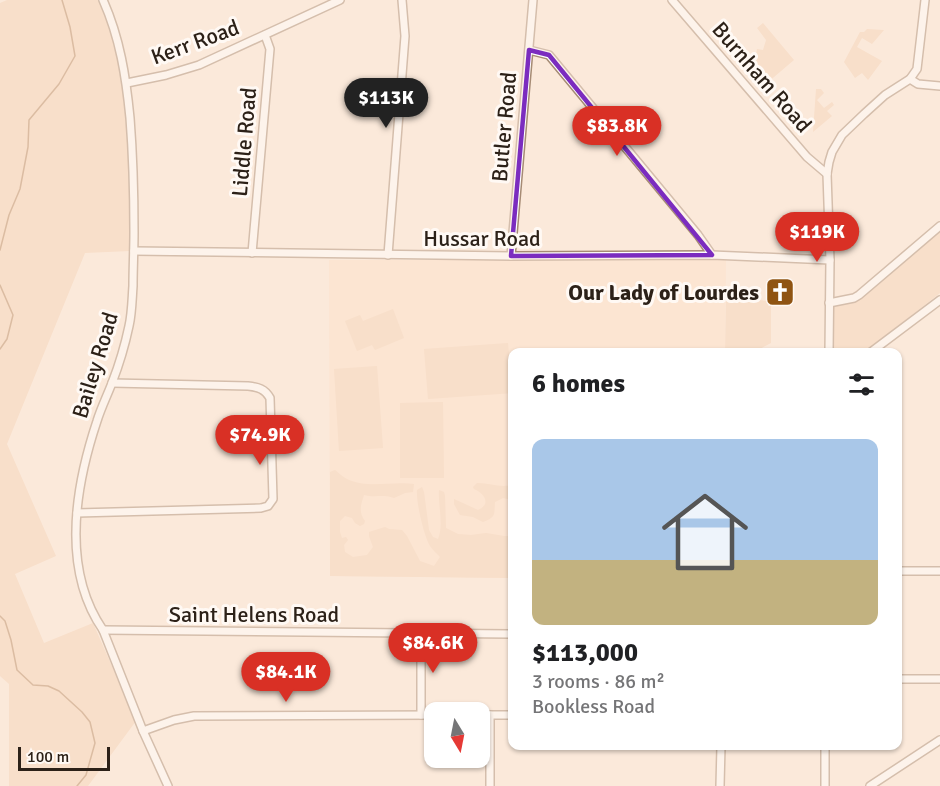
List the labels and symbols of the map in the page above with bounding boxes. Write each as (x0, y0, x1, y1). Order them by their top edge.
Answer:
street label: Kerr Road (147, 14, 243, 70)
street label: Burnham Road (707, 16, 817, 138)
street label: Butler Road (486, 71, 522, 183)
pin: $113K (344, 78, 428, 129)
street label: Liddle Road (226, 86, 262, 198)
pin: $83.8K (568, 106, 666, 157)
pin: $119K (775, 212, 859, 263)
street label: Hussar Road (423, 225, 541, 252)
church icon: Our Lady of Lourdes (764, 276, 796, 308)
place label: Our Lady of Lourdes (568, 279, 759, 306)
street label: Bailey Road (66, 309, 124, 421)
pin: $74.9K (211, 415, 309, 466)
street label: Saint Helens Road (169, 601, 339, 628)
pin: $84.6K (384, 623, 482, 674)
pin: $84.1K (237, 652, 335, 703)
north arrow (424, 702, 490, 768)
scale bar (18, 744, 110, 772)

